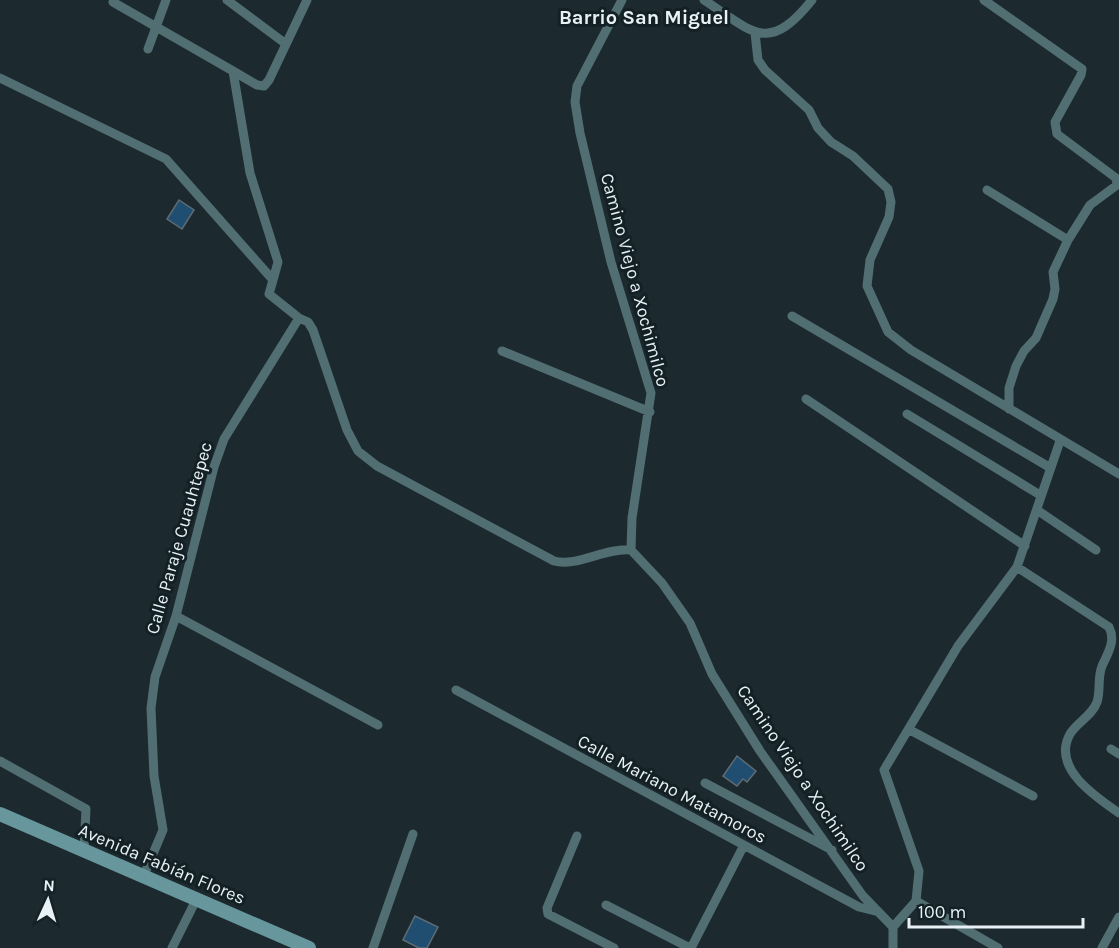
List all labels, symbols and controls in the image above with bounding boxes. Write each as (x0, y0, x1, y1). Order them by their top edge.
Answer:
district label: Barrio San Miguel (559, 6, 729, 29)
street label: Camino Viejo a Xochimilco (596, 171, 674, 389)
street label: Calle Paraje Cuauhtepec (141, 439, 217, 637)
street label: Camino Viejo a Xochimilco (732, 681, 874, 875)
street label: Calle Mariano Matamoros (574, 730, 770, 848)
street label: Avenida Fabián Flores (75, 819, 249, 909)
north arrow (18, 870, 78, 930)
text: N (43, 876, 55, 895)
scale bar (909, 891, 1083, 929)
text: 100 m (918, 901, 966, 923)

